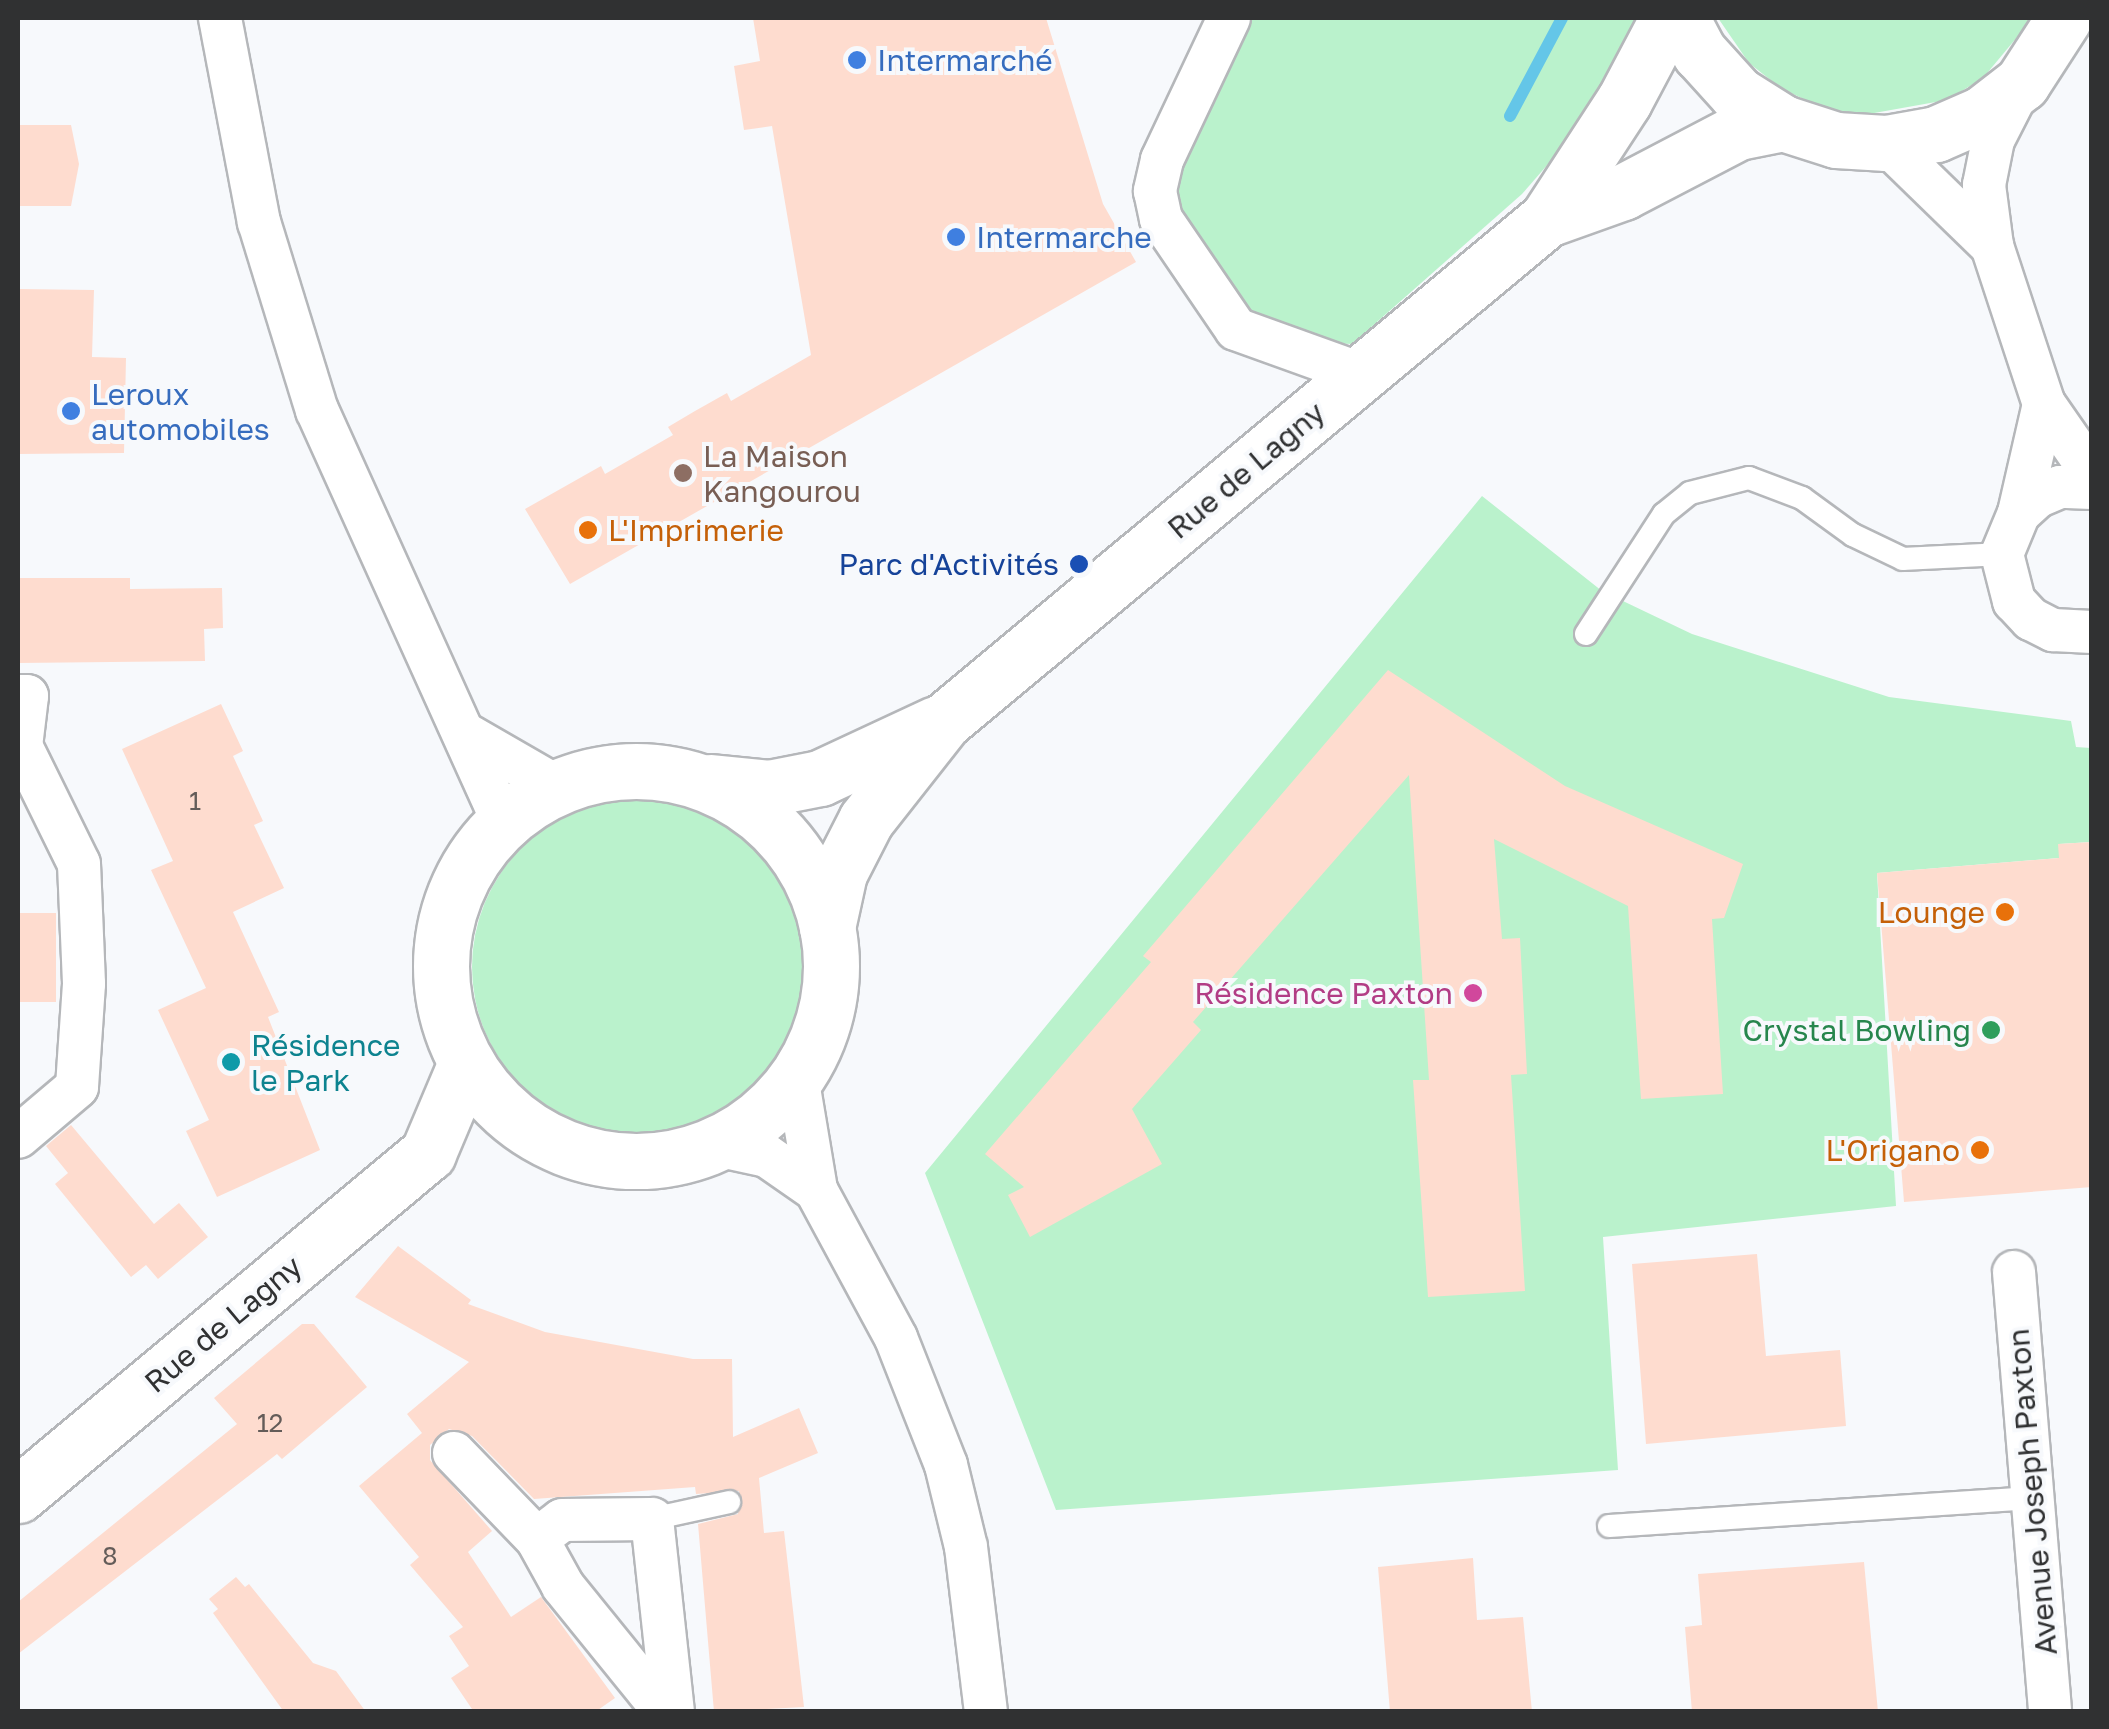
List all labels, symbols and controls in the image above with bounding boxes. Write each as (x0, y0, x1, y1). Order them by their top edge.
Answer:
place label: Intermarché (877, 42, 1053, 78)
marker: Intermarché (846, 49, 868, 71)
place label: Intermarche (976, 219, 1152, 255)
marker: Intermarche (945, 226, 967, 248)
place label: Leroux automobiles (91, 376, 270, 446)
street label: Rue de Lagny (1160, 394, 1332, 546)
marker: Leroux automobiles (60, 400, 82, 422)
place label: La Maison Kangourou (703, 438, 861, 508)
marker: La Maison Kangourou (672, 462, 694, 484)
place label: L'Imprimerie (608, 512, 784, 548)
marker: L'Imprimerie (577, 519, 599, 541)
place label: Parc d'Activités (838, 546, 1059, 582)
marker: Parc d'Activités (1068, 553, 1090, 575)
house number: 1 (189, 786, 201, 816)
place label: Lounge (1878, 894, 1985, 930)
marker: Lounge (1994, 901, 2016, 923)
place label: Résidence Paxton (1194, 975, 1453, 1011)
marker: Résidence Paxton (1462, 982, 1484, 1004)
place label: Crystal Bowling (1743, 1012, 1971, 1048)
marker: Crystal Bowling (1980, 1019, 2002, 1041)
place label: Résidence le Park (251, 1027, 400, 1098)
marker: Résidence le Park (220, 1051, 242, 1073)
place label: L'Origano (1826, 1132, 1960, 1168)
marker: L'Origano (1969, 1139, 1991, 1161)
street label: Rue de Lagny (137, 1248, 309, 1400)
street label: Avenue Joseph Paxton (2000, 1327, 2064, 1657)
house number: 12 (257, 1408, 283, 1438)
house number: 8 (102, 1541, 118, 1571)

